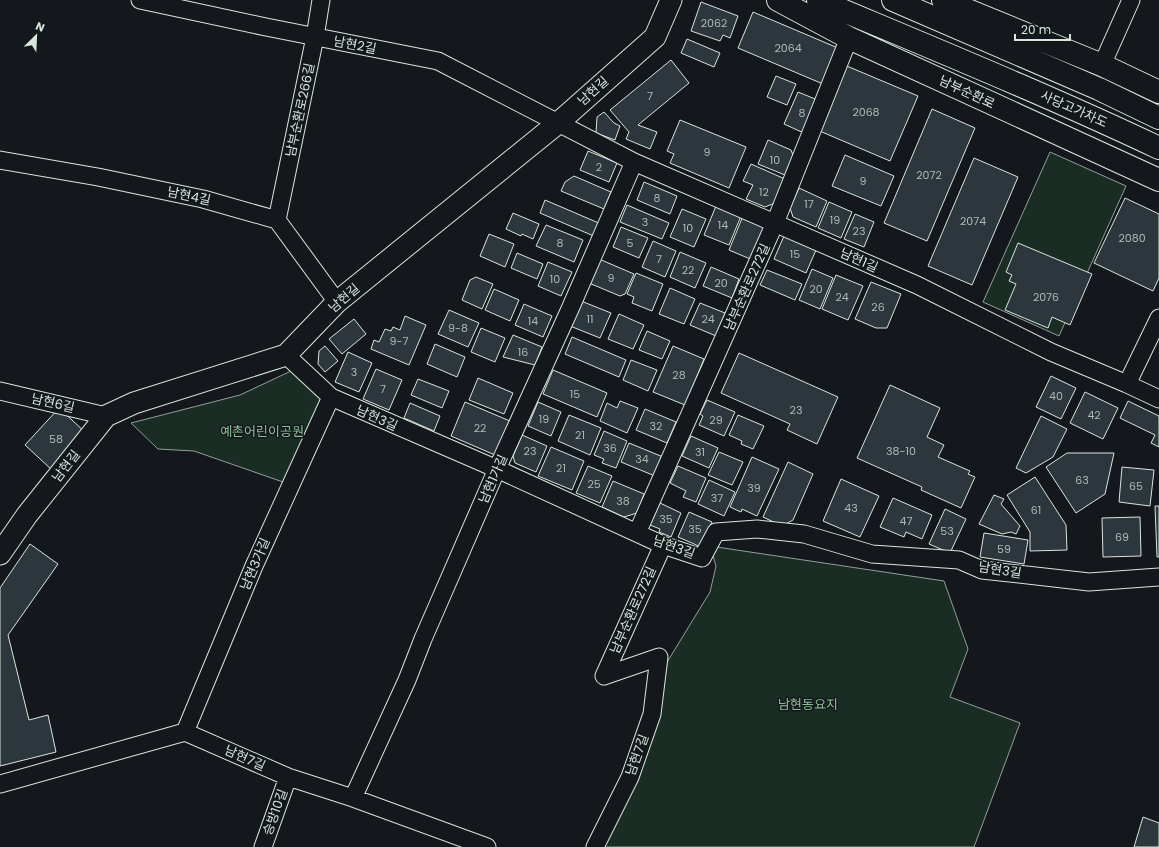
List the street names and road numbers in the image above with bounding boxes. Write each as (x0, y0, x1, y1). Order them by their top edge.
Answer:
street label: 남현2길 (332, 32, 378, 58)
street label: 남부순환로266길 (281, 61, 319, 159)
street label: 남부순환로 (936, 71, 998, 113)
street label: 남현길 (573, 72, 613, 110)
street label: 사당고가차도 (1037, 86, 1111, 132)
street label: 남현4길 (165, 182, 213, 210)
street label: 남부순환로272길 (719, 240, 775, 334)
street label: 남현1길 (837, 243, 881, 277)
street label: 남현길 (324, 279, 364, 317)
street label: 남현6길 (29, 389, 77, 417)
street label: 남현3길 (353, 400, 401, 436)
street label: 남현길 (47, 446, 85, 486)
street label: 남현1가길 (474, 451, 512, 507)
street label: 남현3길 (650, 531, 698, 563)
street label: 남현3가길 (235, 535, 275, 593)
street label: 남현3길 (977, 557, 1023, 583)
street label: 남부순환로272길 (605, 563, 661, 657)
street label: 남현7길 (621, 732, 653, 778)
street label: 남현7길 (222, 741, 268, 775)
street label: 승방10길 (258, 786, 292, 838)

